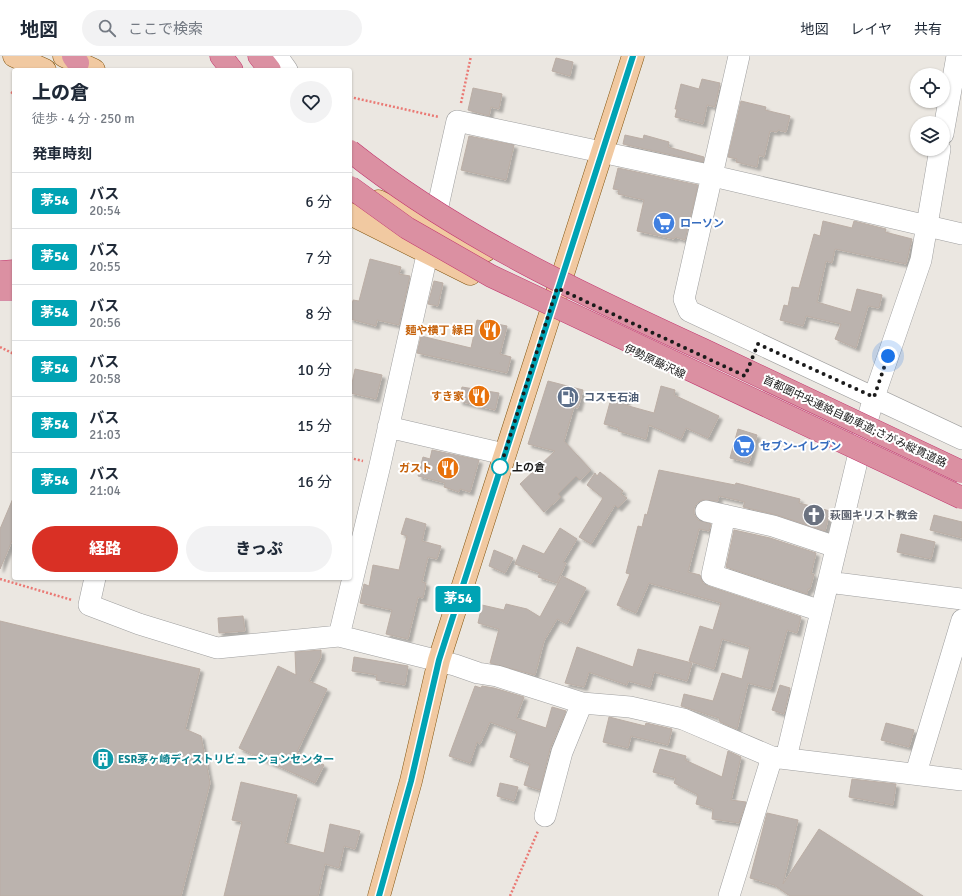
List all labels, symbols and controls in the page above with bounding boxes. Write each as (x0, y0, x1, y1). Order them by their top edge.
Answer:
search box (82, 10, 362, 46)
icon: search (96, 17, 118, 39)
text: 地図 (20, 18, 58, 42)
text: ここで検索 (128, 20, 203, 38)
text: 地図 (800, 21, 828, 38)
text: レイヤ (850, 21, 892, 38)
text: 共有 (914, 21, 942, 38)
map controls (910, 68, 950, 156)
button: locate (910, 68, 950, 108)
text: 上の倉 (32, 81, 89, 105)
button: heart (290, 81, 332, 123)
text: 徒歩 · 4 分 · 250 m (32, 111, 135, 127)
button: layers (910, 116, 950, 156)
text: 発車時刻 (32, 145, 92, 163)
text: バス (89, 185, 119, 203)
text: 茅54 (40, 192, 69, 209)
text: 6 分 (306, 193, 332, 211)
text: 20:54 (89, 203, 121, 219)
supermarket icon: ローソン (651, 210, 677, 236)
place label: ローソン (680, 217, 724, 230)
text: バス (89, 241, 119, 259)
text: 茅54 (40, 248, 69, 265)
text: 7 分 (306, 249, 332, 267)
text: 20:55 (89, 259, 121, 275)
text: バス (89, 297, 119, 315)
text: 茅54 (40, 304, 69, 321)
text: 8 分 (306, 305, 332, 323)
text: 20:56 (89, 315, 121, 331)
restaurant icon: 麺や横丁 縁日 (477, 317, 503, 343)
place label: 麺や横丁 縁日 (405, 324, 474, 337)
street label: 伊勢原藤沢線 (622, 342, 687, 381)
your location (878, 346, 898, 366)
text: バス (89, 353, 119, 371)
text: 茅54 (40, 360, 69, 377)
text: 10 分 (298, 361, 332, 379)
text: 20:58 (89, 371, 121, 387)
street label: 首都圏中央連絡自動車道;さがみ縦貫道路 (761, 373, 949, 470)
restaurant icon: すき家 (466, 383, 492, 409)
fuel station icon: コスモ石油 (555, 384, 581, 410)
place label: すき家 (431, 390, 464, 403)
place label: コスモ石油 (584, 391, 639, 404)
text: バス (89, 409, 119, 427)
text: 茅54 (40, 416, 69, 433)
text: 15 分 (298, 417, 332, 435)
text: 21:03 (89, 427, 121, 443)
supermarket icon: セブン-イレブン (731, 433, 757, 459)
place label: セブン-イレブン (760, 440, 841, 453)
restaurant icon: ガスト (435, 455, 461, 481)
marker: 上の倉 (491, 458, 509, 476)
place label: 上の倉 (512, 461, 545, 474)
place label: ガスト (399, 462, 432, 475)
text: バス (89, 465, 119, 483)
text: 茅54 (40, 472, 69, 489)
text: 16 分 (298, 473, 332, 491)
text: 21:04 (89, 483, 121, 499)
church icon: 萩園キリスト教会 (801, 502, 827, 528)
place label: 萩園キリスト教会 (830, 509, 918, 522)
button: 経路 (32, 526, 178, 572)
button: きっぷ (186, 526, 332, 572)
line badge: 茅54 (435, 586, 481, 612)
text: 茅54 (443, 590, 473, 607)
building icon: ESR茅ヶ崎ディストリビューションセンター (90, 746, 116, 772)
place label: ESR茅ヶ崎ディストリビューションセンター (118, 753, 334, 766)

